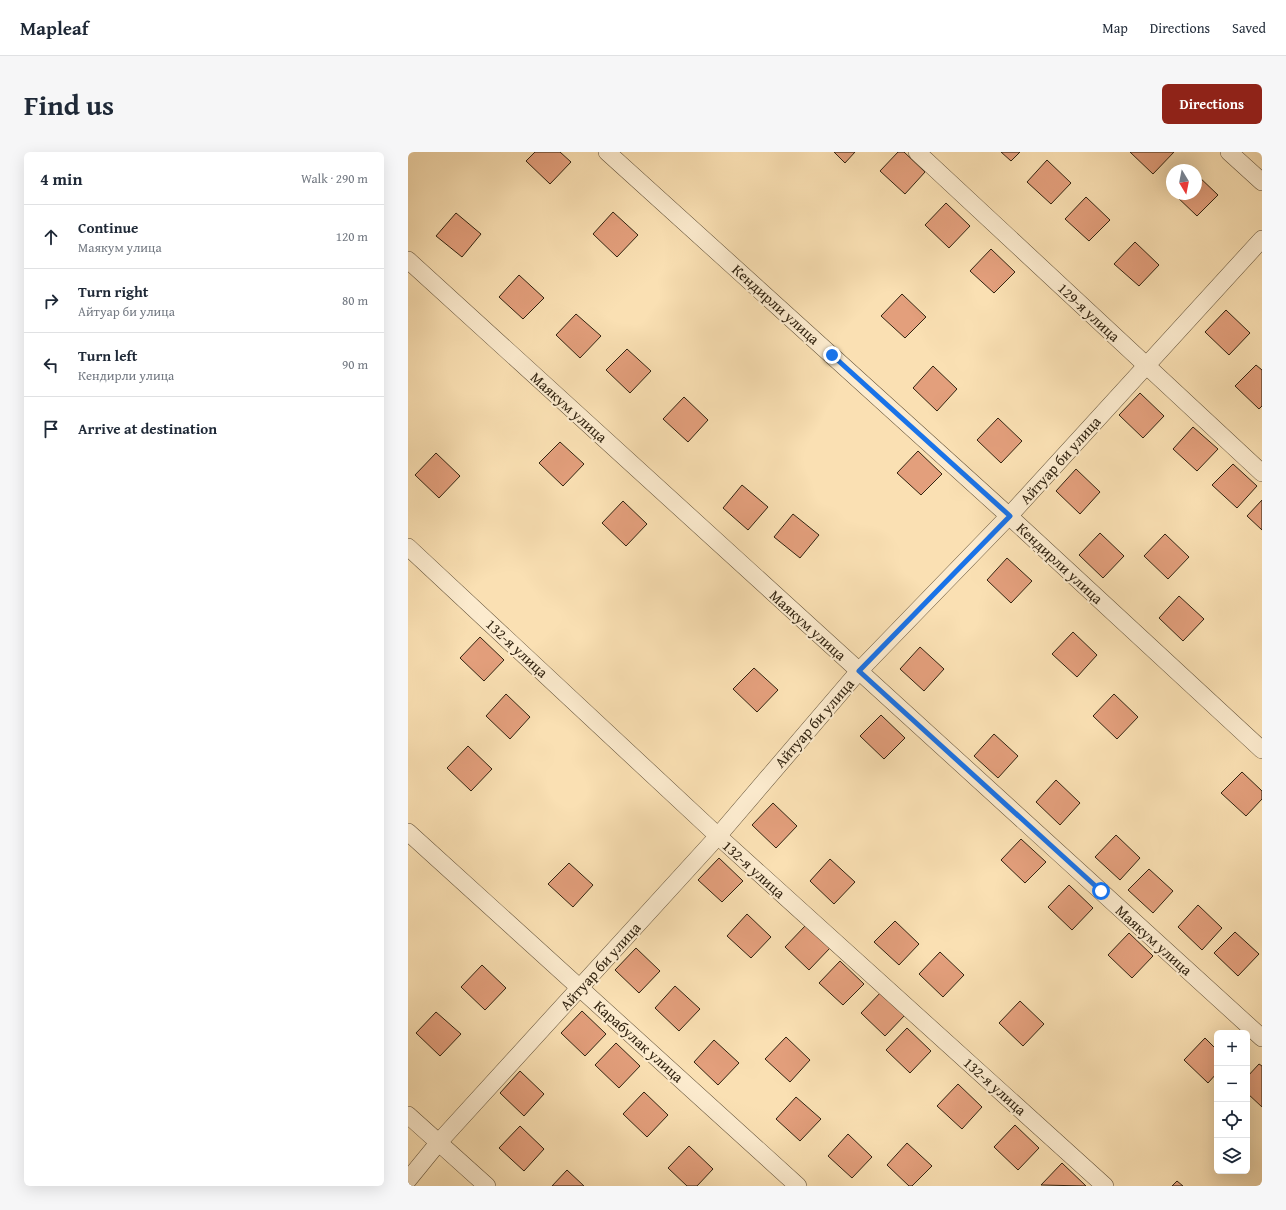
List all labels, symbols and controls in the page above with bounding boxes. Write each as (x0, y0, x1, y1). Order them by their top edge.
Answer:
text: Mapleaf (20, 14, 89, 42)
text: Map (1102, 18, 1128, 38)
text: Directions (1150, 18, 1210, 38)
text: Saved (1232, 18, 1266, 38)
text: Find us (24, 84, 114, 125)
button: Directions (1162, 84, 1262, 124)
north arrow (1166, 164, 1202, 200)
text: 4 min (40, 166, 82, 191)
text: Walk · 290 m (301, 169, 368, 188)
text: Continue (78, 217, 139, 238)
icon: ahead (40, 226, 62, 248)
text: 120 m (336, 227, 368, 246)
text: Маякум улица (78, 238, 162, 257)
street label: Кендирли улица (728, 259, 825, 350)
street label: 129-я улица (1053, 278, 1125, 347)
text: Turn right (78, 281, 149, 302)
icon: right (40, 290, 62, 312)
text: 80 m (342, 291, 368, 310)
text: Айтуар би улица (78, 302, 175, 321)
text: Turn left (78, 345, 137, 366)
route end (823, 346, 841, 364)
icon: left (40, 354, 62, 376)
text: 90 m (342, 355, 368, 374)
text: Кендирли улица (78, 366, 174, 385)
street label: Маякум улица (526, 367, 613, 448)
street label: Айтуар би улица (1015, 411, 1106, 509)
icon: arrive (40, 418, 62, 440)
text: Arrive at destination (78, 418, 217, 439)
street label: Кендирли улица (1012, 517, 1108, 609)
street label: Маякум улица (765, 585, 852, 666)
street label: 132-я улица (481, 614, 553, 683)
street label: Айтуар би улица (769, 673, 859, 772)
street label: 132-я улица (718, 835, 791, 904)
route start (1092, 882, 1110, 900)
street label: Маякум улица (1111, 900, 1198, 981)
street label: Айтуар би улица (555, 917, 646, 1015)
street label: Карабулак улица (590, 995, 689, 1088)
map controls (1214, 1030, 1250, 1174)
button: + (1214, 1030, 1250, 1066)
street label: 132-я улица (959, 1052, 1032, 1121)
button: − (1214, 1066, 1250, 1102)
button: locate (1214, 1102, 1250, 1138)
button: layers (1214, 1138, 1250, 1174)

